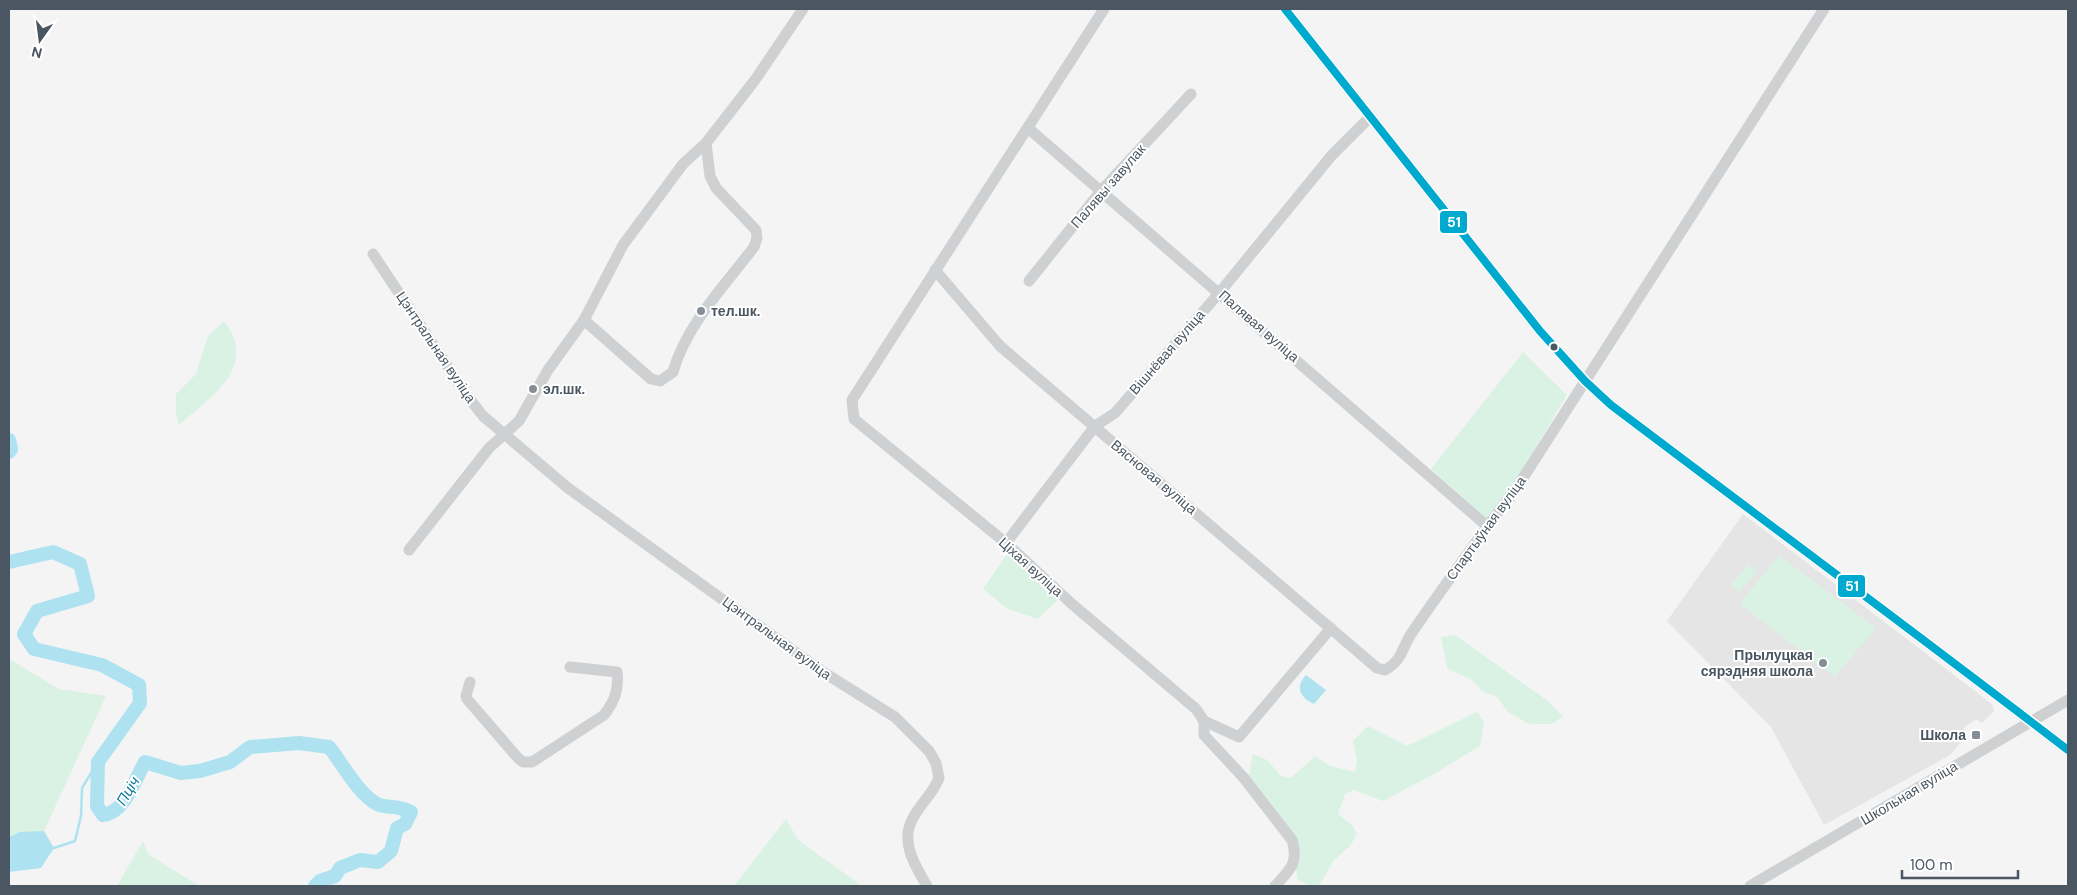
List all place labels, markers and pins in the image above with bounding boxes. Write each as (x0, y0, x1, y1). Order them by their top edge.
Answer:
place label: тел.шк. (711, 302, 760, 320)
marker: тел.шк. (695, 305, 707, 317)
unlabelled marker (1549, 342, 1559, 352)
place label: эл.шк. (543, 380, 585, 398)
marker: эл.шк. (527, 383, 539, 395)
place label: Прылуцкая сярэдняя школа (1701, 646, 1813, 680)
marker: Прылуцкая сярэдняя школа (1817, 657, 1829, 669)
place label: Школа (1920, 726, 1966, 744)
marker: Школа (1970, 729, 1982, 741)

